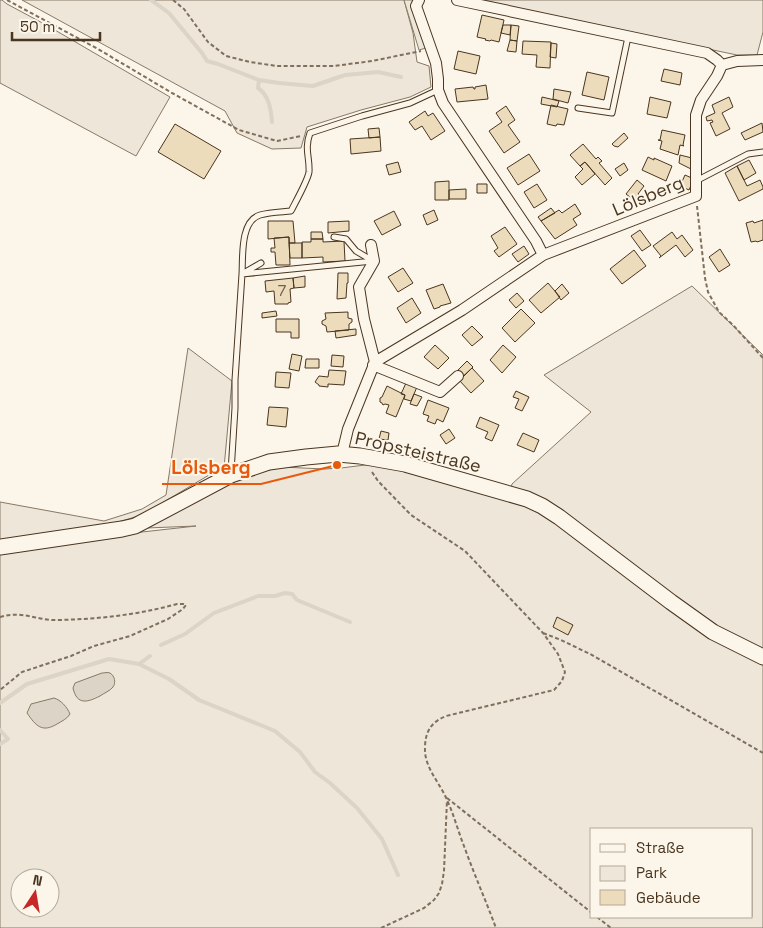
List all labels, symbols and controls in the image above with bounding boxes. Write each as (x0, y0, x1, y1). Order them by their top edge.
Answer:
scale bar (12, 10, 100, 42)
text: 50 m (20, 17, 55, 36)
street label: Lölsberg (609, 170, 687, 221)
house number: 7 (278, 281, 286, 300)
street label: Propsteistraße (353, 426, 483, 477)
callout: Lölsberg (162, 450, 261, 484)
text: Lölsberg (171, 455, 251, 480)
legend (590, 828, 753, 918)
text: Straße (636, 838, 685, 857)
text: Park (636, 863, 667, 882)
north arrow (10, 868, 60, 918)
text: N (31, 871, 44, 890)
text: Gebäude (636, 888, 701, 907)

